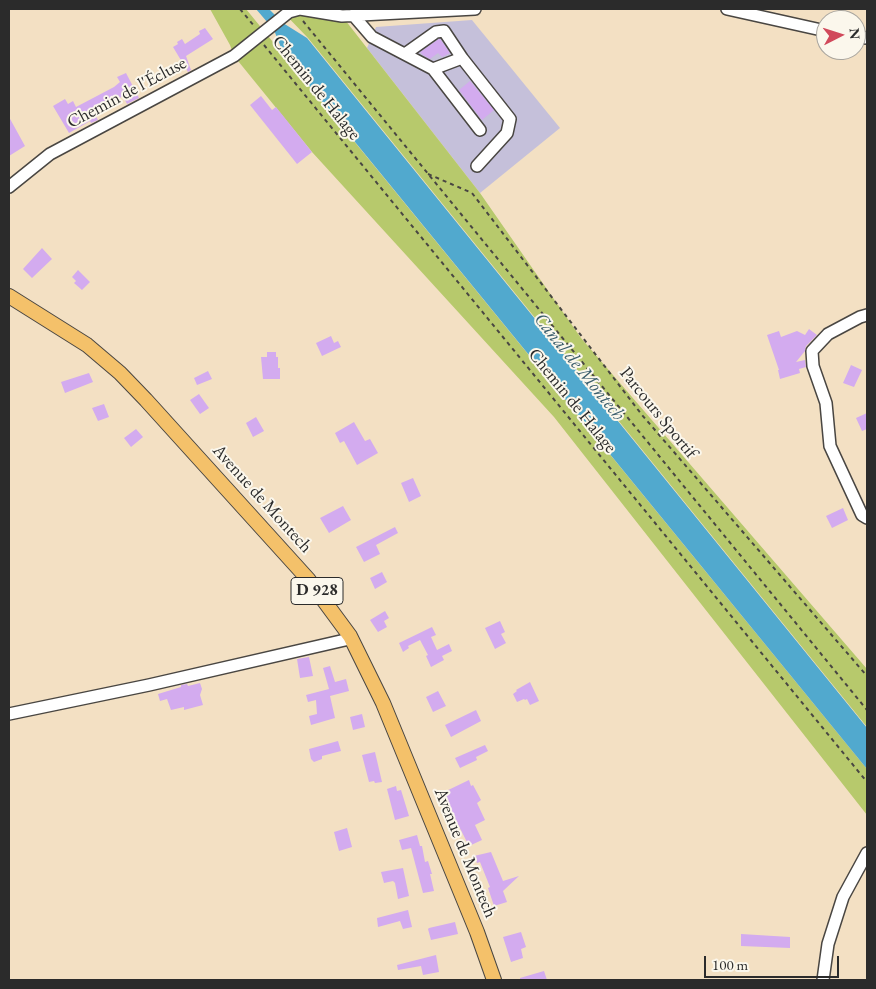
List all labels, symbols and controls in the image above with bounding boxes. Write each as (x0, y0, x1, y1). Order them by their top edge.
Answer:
north arrow (816, 10, 866, 60)
text: N (845, 27, 864, 40)
street label: Chemin de Halage (267, 31, 365, 145)
street label: Chemin de l'Écluse (64, 53, 190, 133)
water label: Canal de Montech (529, 308, 629, 426)
street label: Chemin de Halage (523, 344, 621, 458)
street label: Parcours Sportif (615, 363, 701, 463)
street label: Avenue de Montech (208, 440, 316, 558)
road number: D 928 (291, 578, 343, 604)
street label: Avenue de Montech (429, 785, 501, 921)
scale bar (706, 946, 841, 978)
text: 100 m (712, 955, 748, 974)

